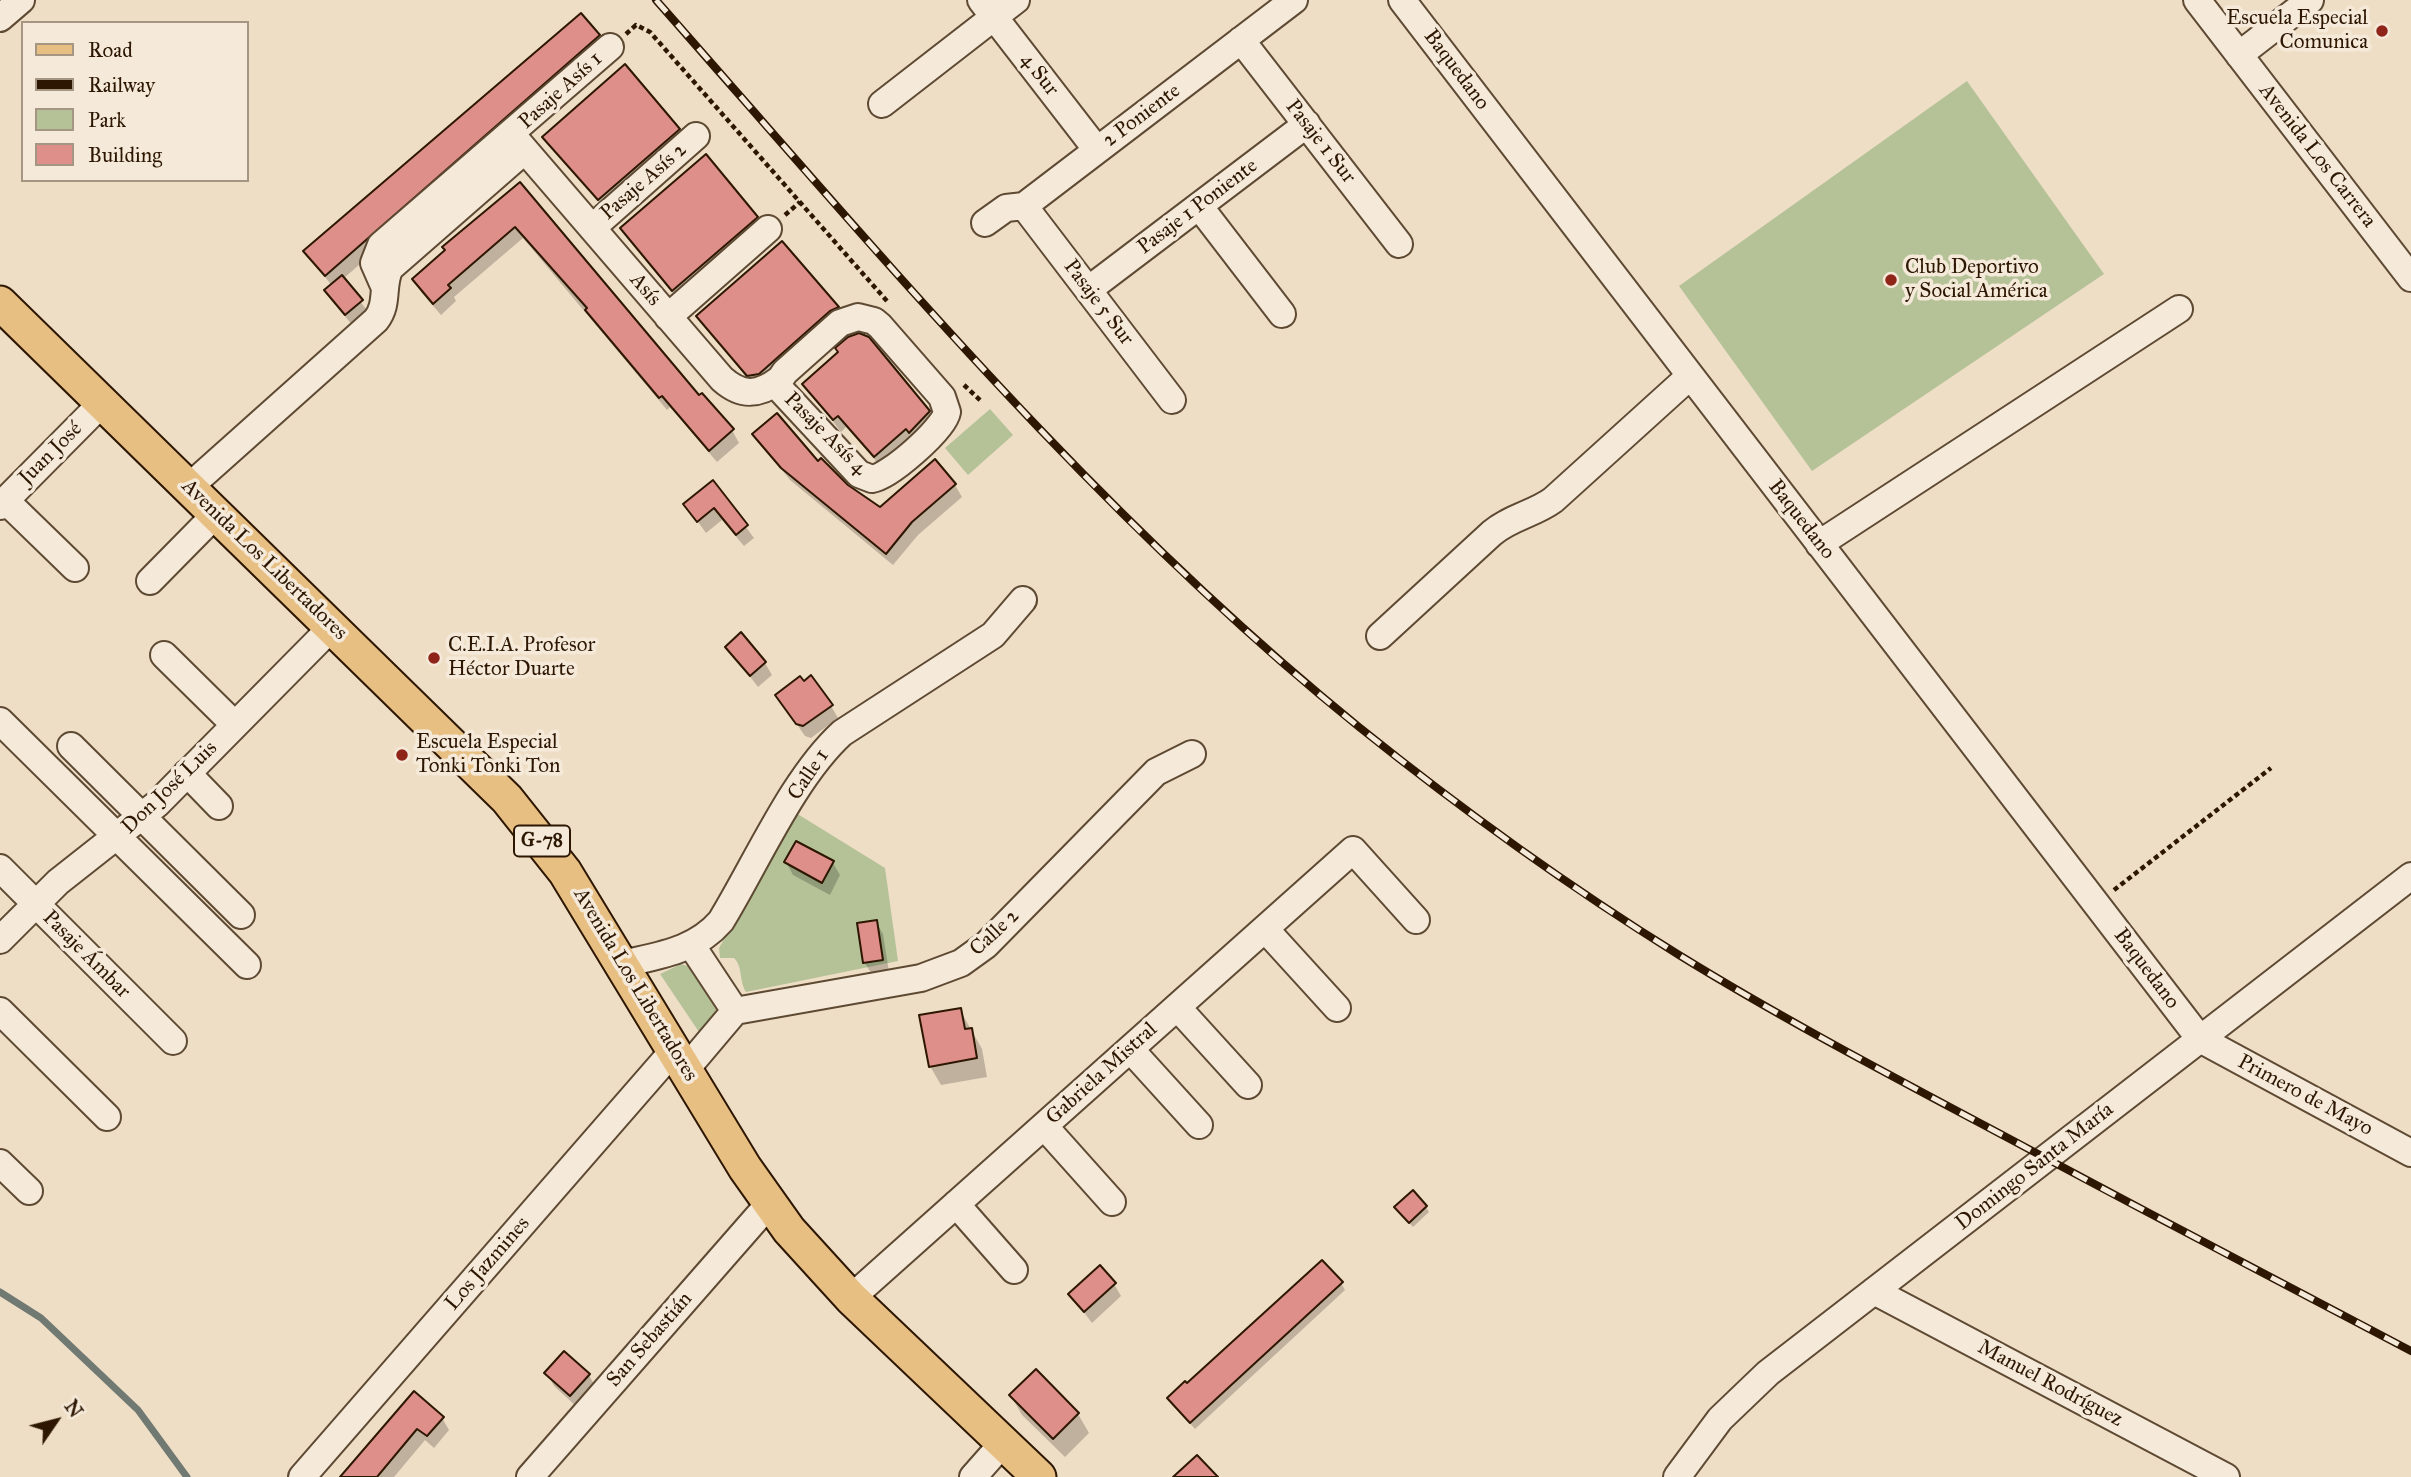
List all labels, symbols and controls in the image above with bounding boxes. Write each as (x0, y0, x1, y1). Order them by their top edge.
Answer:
place label: Escuela Especial Comunica (2226, 6, 2368, 56)
legend (21, 21, 248, 182)
marker: Escuela Especial Comunica (2374, 23, 2390, 39)
street label: Baquedano (1418, 25, 1494, 115)
text: Road (88, 37, 133, 63)
street label: Pasaje Asís 1 (514, 47, 608, 135)
street label: 4 Sur (1014, 49, 1064, 101)
text: Railway (88, 72, 155, 98)
street label: 2 Poniente (1098, 79, 1186, 153)
street label: Avenida Los Carrera (2253, 79, 2381, 233)
street label: Pasaje 1 Sur (1279, 95, 1361, 189)
text: Park (88, 107, 126, 133)
street label: Pasaje Asís 2 (596, 138, 692, 226)
text: Building (88, 142, 162, 168)
street label: Pasaje 1 Poniente (1133, 154, 1263, 260)
street label: Pasaje 5 Sur (1058, 255, 1138, 351)
place label: Club Deportivo y Social América (1905, 255, 2048, 305)
street label: Asís (624, 268, 666, 312)
marker: Club Deportivo y Social América (1883, 272, 1899, 288)
street label: Pasaje Asís 4 (778, 387, 872, 481)
street label: Juan José (14, 417, 88, 491)
street label: Avenida Los Libertadores (176, 474, 352, 646)
street label: Baquedano (1762, 475, 1840, 565)
place label: C.E.I.A. Profesor Héctor Duarte (448, 633, 595, 683)
marker: C.E.I.A. Profesor Héctor Duarte (426, 650, 442, 666)
place label: Escuela Especial Tonki Tonki Ton (416, 730, 560, 780)
street label: Don José Luis (117, 736, 223, 840)
street label: Calle 1 (783, 745, 835, 805)
marker: Escuela Especial Tonki Tonki Ton (394, 747, 410, 763)
road number: G-78 (514, 826, 570, 856)
street label: Avenida Los Libertadores (567, 884, 703, 1086)
street label: Calle 2 (965, 904, 1025, 962)
street label: Pasaje Ámbar (37, 906, 135, 1004)
street label: Baquedano (2108, 924, 2184, 1014)
street label: Gabriela Mistral (1041, 1018, 1163, 1130)
street label: Primero de Mayo (2233, 1050, 2377, 1142)
street label: Domingo Santa María (1951, 1098, 2119, 1236)
street label: Los Jazmines (440, 1212, 536, 1316)
street label: San Sebastián (602, 1287, 698, 1393)
street label: Manuel Rodríguez (1973, 1335, 2127, 1433)
north arrow (21, 1386, 91, 1456)
text: N (60, 1395, 88, 1422)

